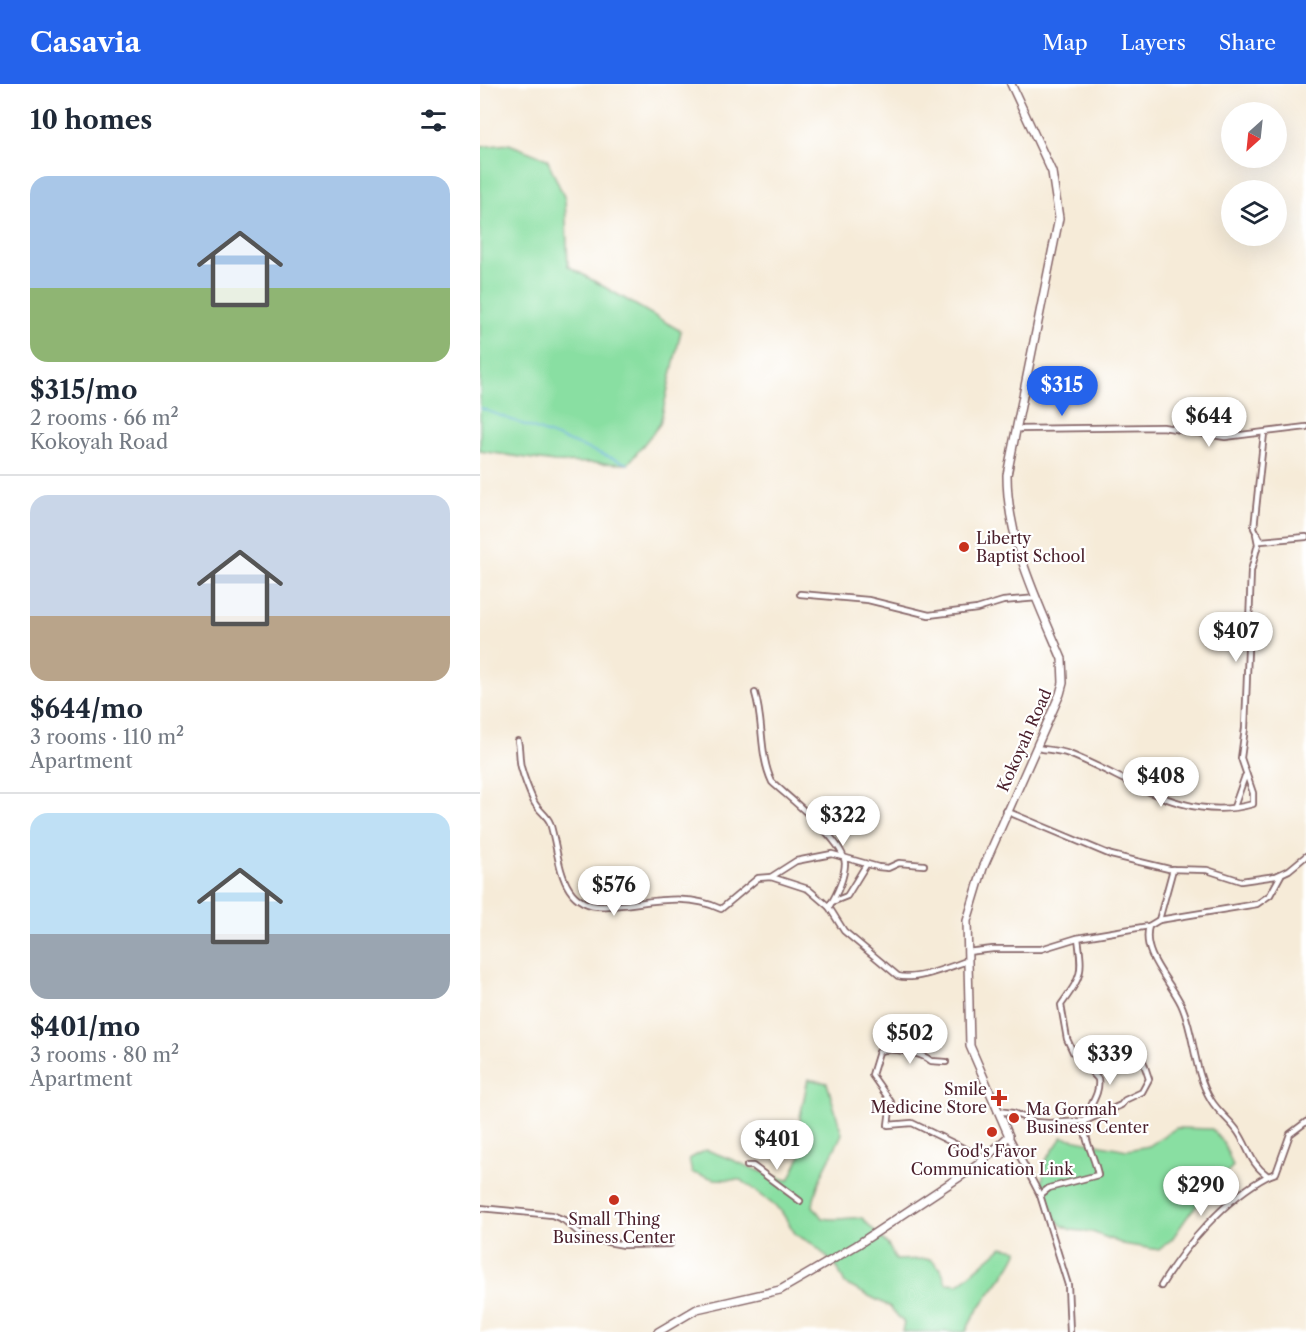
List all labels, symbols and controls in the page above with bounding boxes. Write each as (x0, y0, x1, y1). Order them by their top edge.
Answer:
text: Casavia (30, 25, 141, 59)
text: Map (1043, 30, 1088, 55)
text: Layers (1121, 30, 1186, 55)
text: Share (1219, 30, 1276, 55)
north arrow (1221, 102, 1287, 168)
map controls (1221, 102, 1287, 246)
text: 10 homes (30, 104, 152, 136)
icon: filters (417, 104, 450, 137)
button: layers (1221, 180, 1287, 246)
icon: home (186, 215, 294, 323)
pin: $315 (1026, 366, 1098, 417)
text: $315 (1041, 373, 1083, 397)
text: $315/mo (30, 374, 137, 406)
pin: $644 (1173, 397, 1245, 448)
text: $644 (1186, 404, 1232, 428)
text: 2 rooms · 66 m² (30, 406, 179, 430)
text: Kokoyah Road (30, 430, 168, 454)
place label: Liberty Baptist School (976, 528, 1085, 566)
icon: home (186, 534, 294, 642)
marker: Liberty Baptist School (957, 540, 971, 554)
pin: $407 (1200, 612, 1272, 663)
text: $407 (1213, 619, 1259, 643)
street label: Kokoyah Road (992, 685, 1056, 795)
text: $644/mo (30, 693, 143, 725)
text: 3 rooms · 110 m² (30, 725, 184, 749)
text: Apartment (30, 749, 133, 773)
pin: $408 (1125, 757, 1197, 808)
text: $408 (1137, 764, 1185, 788)
pin: $322 (807, 796, 879, 847)
text: $322 (820, 803, 866, 827)
icon: home (186, 852, 294, 960)
pin: $576 (578, 866, 650, 917)
text: $576 (592, 873, 636, 897)
text: $401/mo (30, 1011, 140, 1043)
pin: $502 (874, 1014, 946, 1065)
text: $502 (887, 1021, 933, 1045)
pin: $339 (1074, 1035, 1146, 1086)
text: $339 (1087, 1042, 1133, 1066)
text: 3 rooms · 80 m² (30, 1043, 179, 1067)
text: Apartment (30, 1067, 133, 1091)
place label: Smile Medicine Store (871, 1079, 987, 1117)
marker: Smile Medicine Store (992, 1091, 1006, 1105)
place label: Ma Gormah Business Center (1026, 1099, 1149, 1137)
marker: Ma Gormah Business Center (1007, 1111, 1021, 1125)
pin: $401 (741, 1120, 813, 1171)
marker: God's Favor Communication Link (985, 1125, 999, 1139)
text: $401 (755, 1127, 799, 1151)
place label: God's Favor Communication Link (911, 1141, 1074, 1179)
pin: $290 (1165, 1166, 1237, 1217)
text: $290 (1177, 1173, 1225, 1197)
marker: Small Thing Business Center (607, 1193, 621, 1207)
place label: Small Thing Business Center (553, 1209, 676, 1247)

